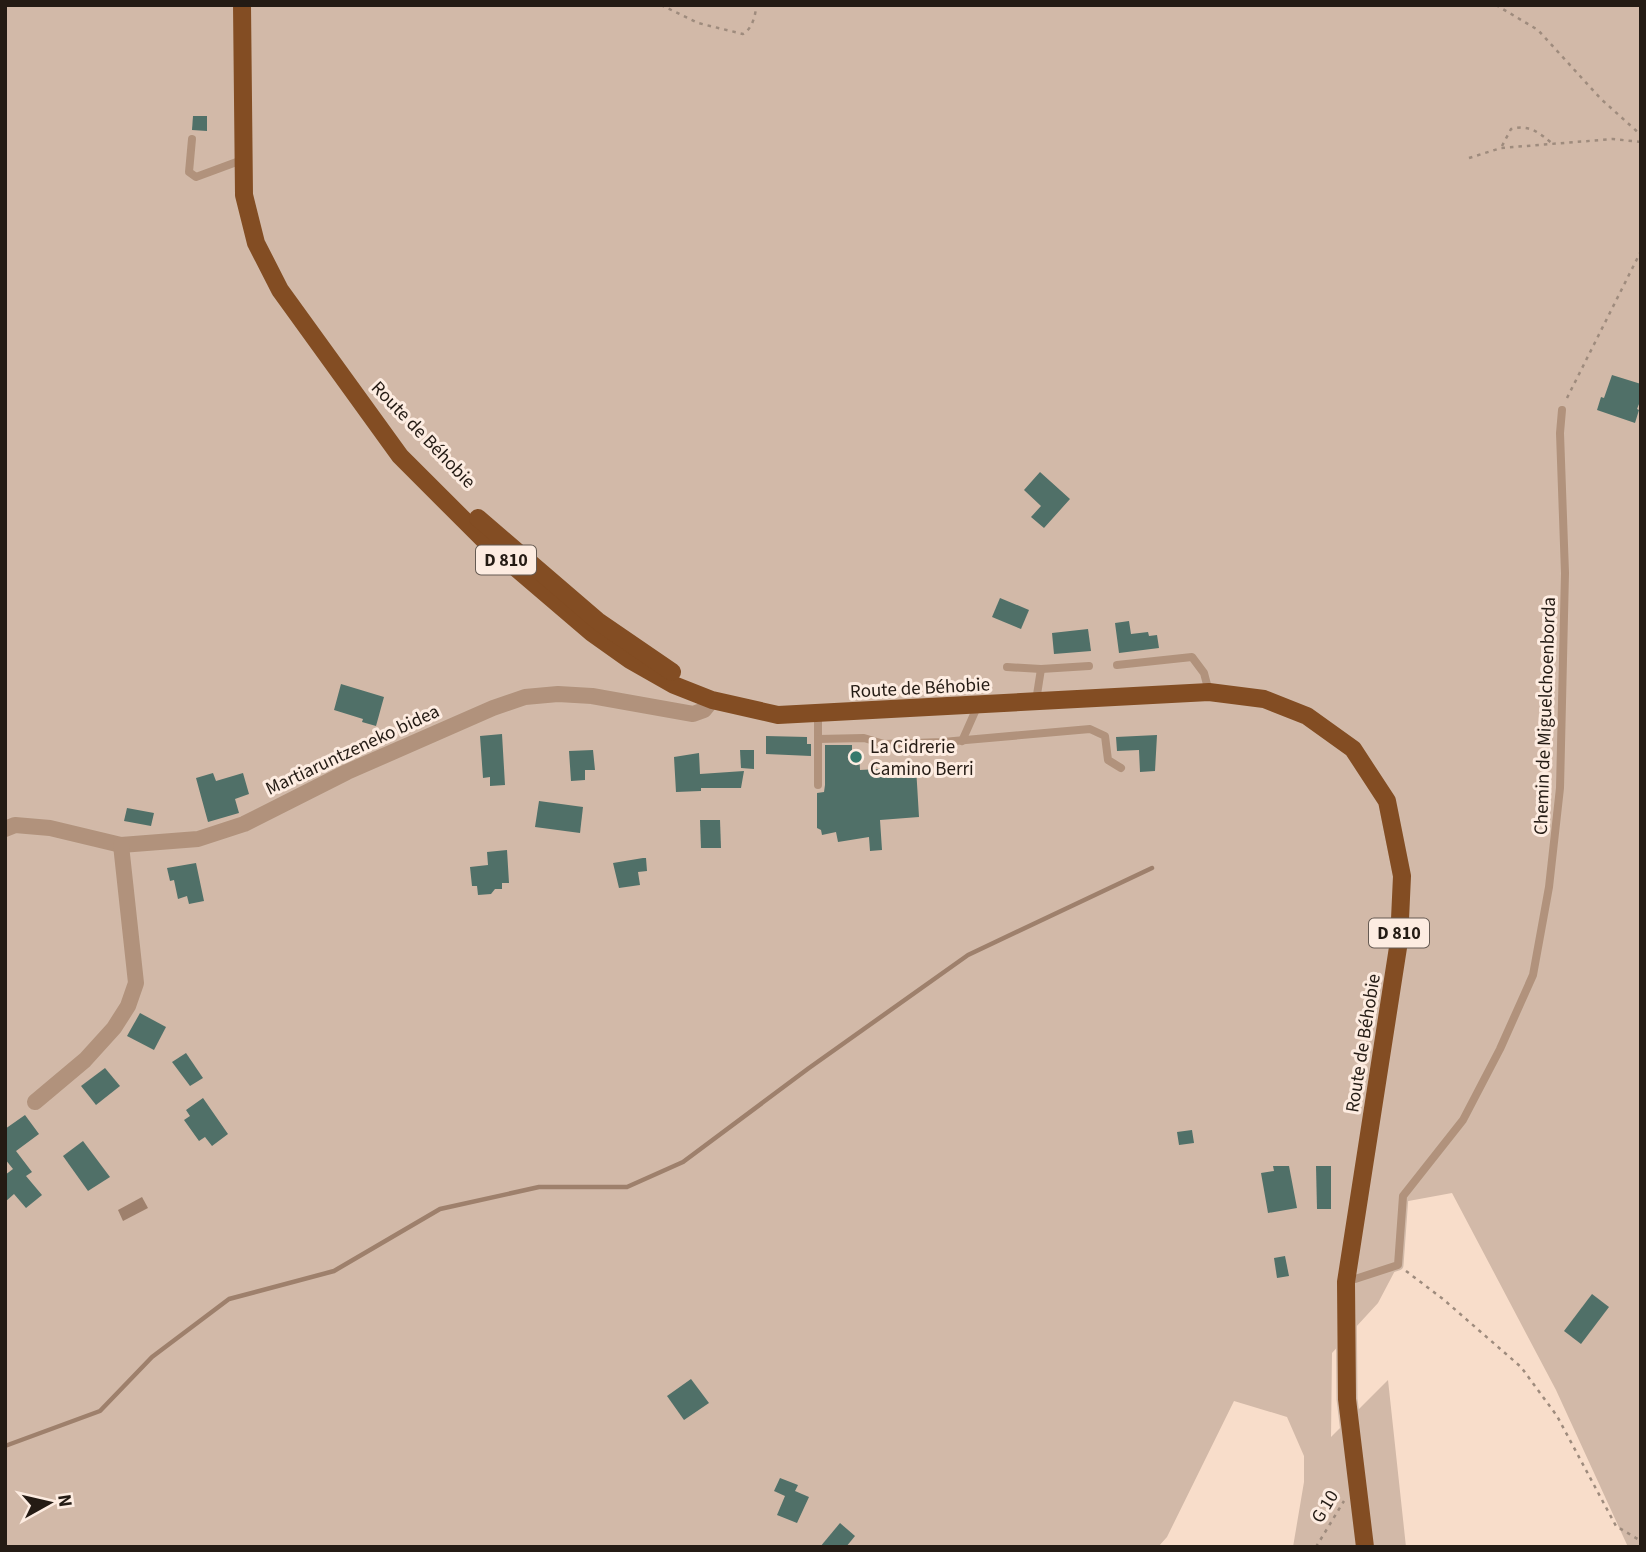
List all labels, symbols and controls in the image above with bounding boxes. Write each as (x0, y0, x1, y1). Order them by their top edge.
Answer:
street label: Route de Béhobie (364, 375, 481, 495)
road number: D 810 (476, 546, 536, 574)
street label: Chemin de Miguelchoenborda (1528, 597, 1563, 836)
street label: Route de Béhobie (849, 671, 991, 706)
street label: Martiaruntzeneko bidea (261, 698, 444, 803)
place label: La Cidrerie Camino Berri (870, 734, 974, 783)
marker: La Cidrerie Camino Berri (848, 749, 864, 765)
road number: D 810 (1369, 918, 1429, 948)
street label: Route de Béhobie (1339, 972, 1388, 1115)
north arrow (14, 1468, 84, 1538)
street label: G 10 (1305, 1485, 1346, 1528)
text: N (50, 1493, 79, 1509)

